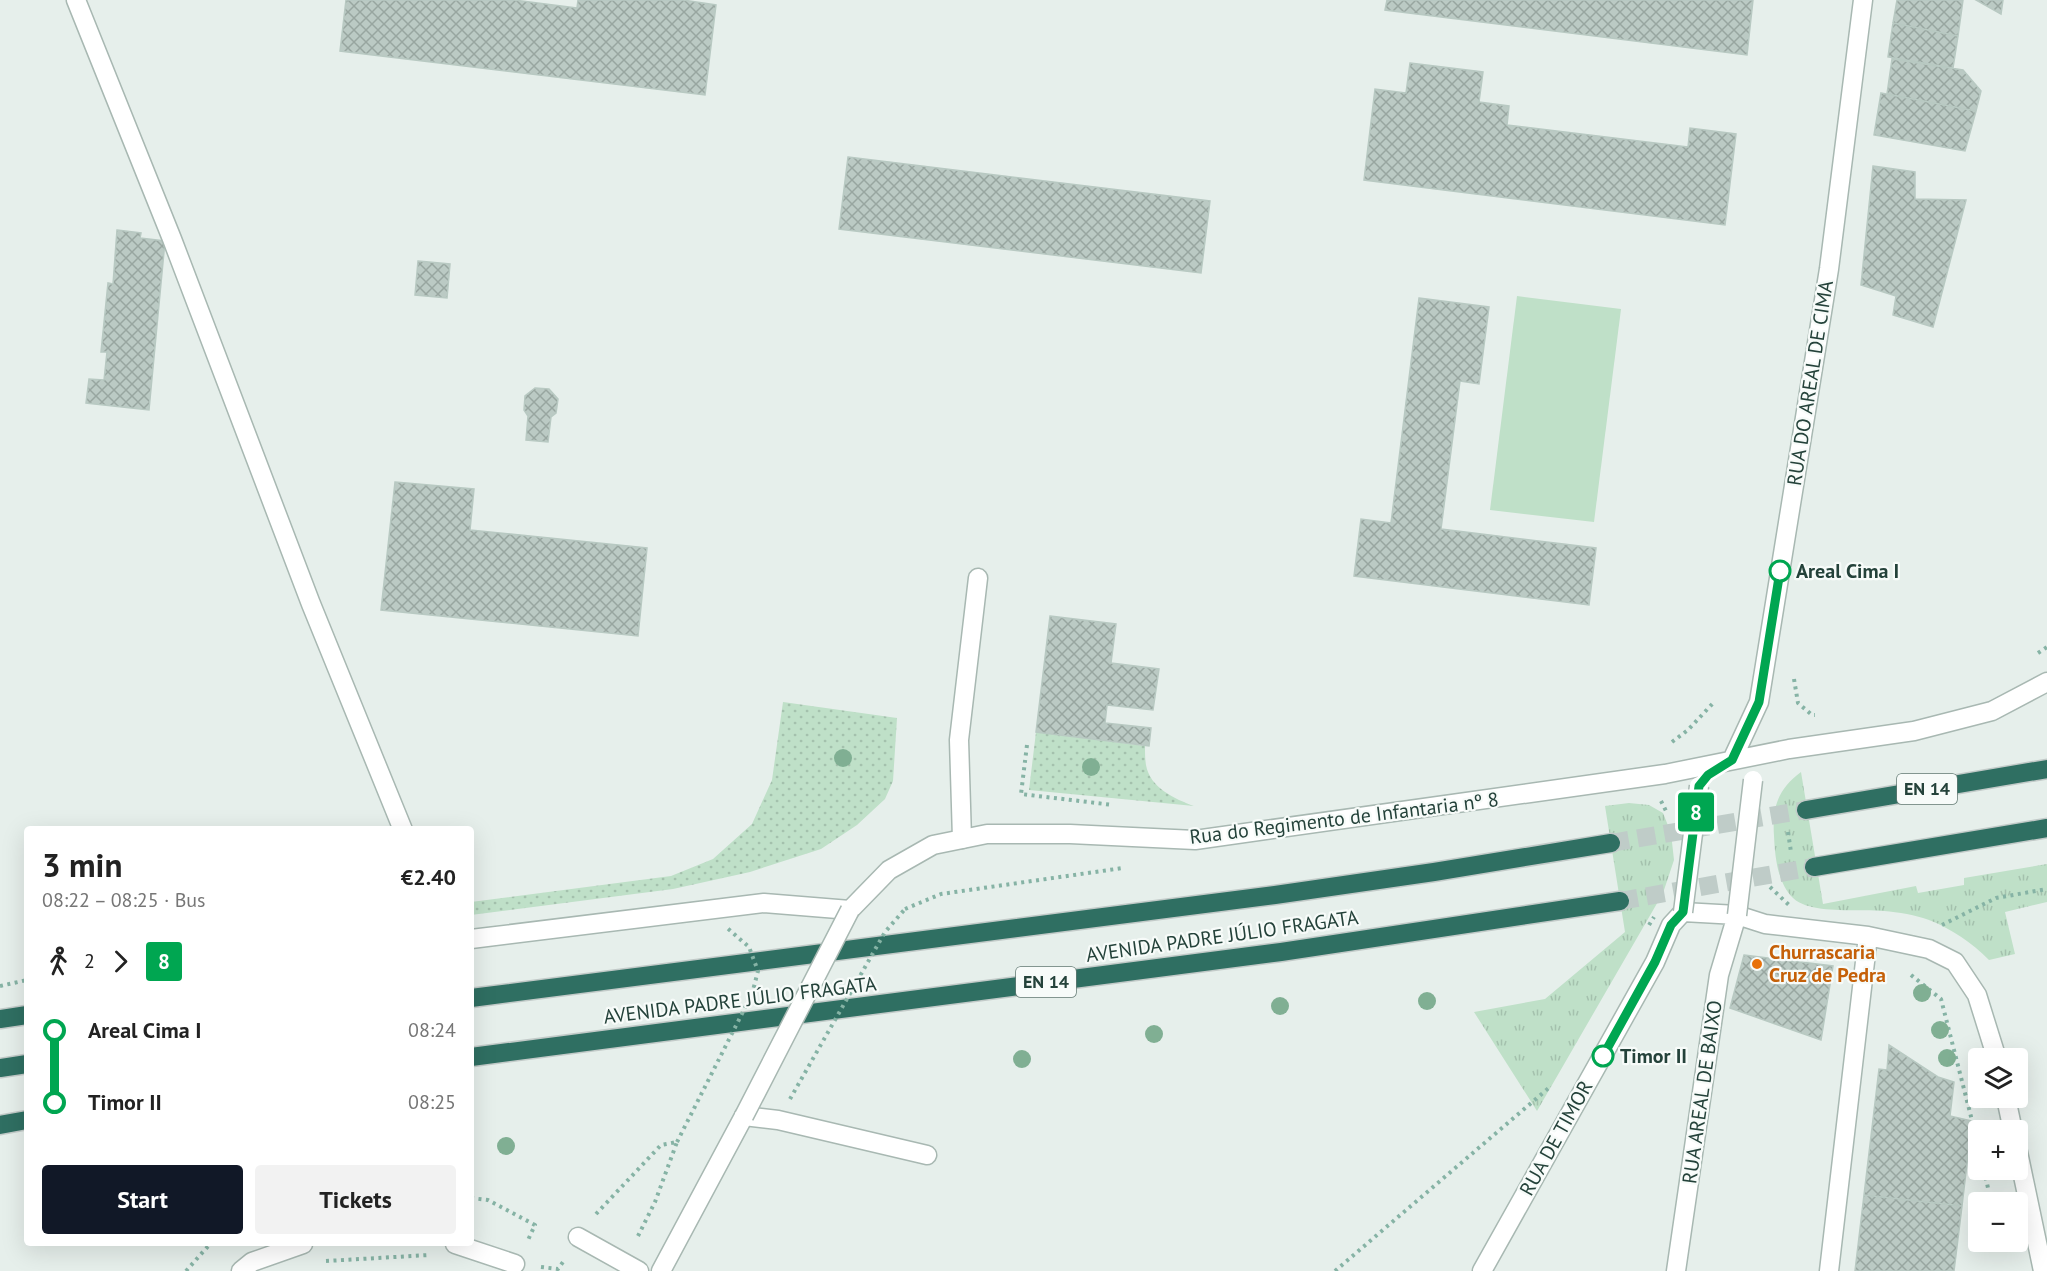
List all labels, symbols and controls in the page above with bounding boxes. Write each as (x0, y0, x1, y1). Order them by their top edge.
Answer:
street label: RUA DO AREAL DE CIMA (1781, 278, 1839, 487)
place label: Areal Cima I (1796, 558, 1899, 584)
marker: Areal Cima I (1769, 560, 1791, 582)
road number: EN 14 (1897, 774, 1957, 804)
street label: Rua do Regimento de Infantaria nº 8 (1188, 786, 1500, 850)
line badge: 8 (1676, 792, 1716, 832)
text: 8 (1690, 799, 1702, 826)
text: 3 min (42, 843, 123, 886)
text: €2.40 (401, 863, 456, 891)
text: 08:22 – 08:25 · Bus (42, 887, 206, 913)
street label: AVENIDA PADRE JÚLIO FRAGATA (1084, 904, 1360, 968)
place label: Churrascaria Cruz de Pedra (1769, 939, 1886, 988)
icon: walk (42, 945, 75, 978)
icon: forward (104, 945, 137, 978)
text: 2 (84, 948, 95, 974)
text: 8 (158, 948, 170, 975)
marker: Churrascaria Cruz de Pedra (1750, 957, 1764, 971)
road number: EN 14 (1016, 967, 1076, 997)
street label: AVENIDA PADRE JÚLIO FRAGATA (602, 970, 878, 1030)
street label: RUA AREAL DE BAIXO (1676, 999, 1728, 1185)
text: Areal Cima I (88, 1016, 202, 1044)
text: 08:24 (408, 1017, 456, 1043)
place label: Timor II (1620, 1043, 1687, 1069)
marker: Timor II (1592, 1045, 1614, 1067)
map controls (1968, 1048, 2028, 1252)
button: layers (1968, 1048, 2028, 1108)
street label: RUA DE TIMOR (1514, 1076, 1598, 1200)
text: Timor II (88, 1088, 162, 1116)
text: 08:25 (408, 1089, 456, 1115)
button: + (1968, 1120, 2028, 1180)
button: Start (42, 1165, 243, 1234)
button: Tickets (255, 1165, 456, 1234)
button: − (1968, 1192, 2028, 1252)

